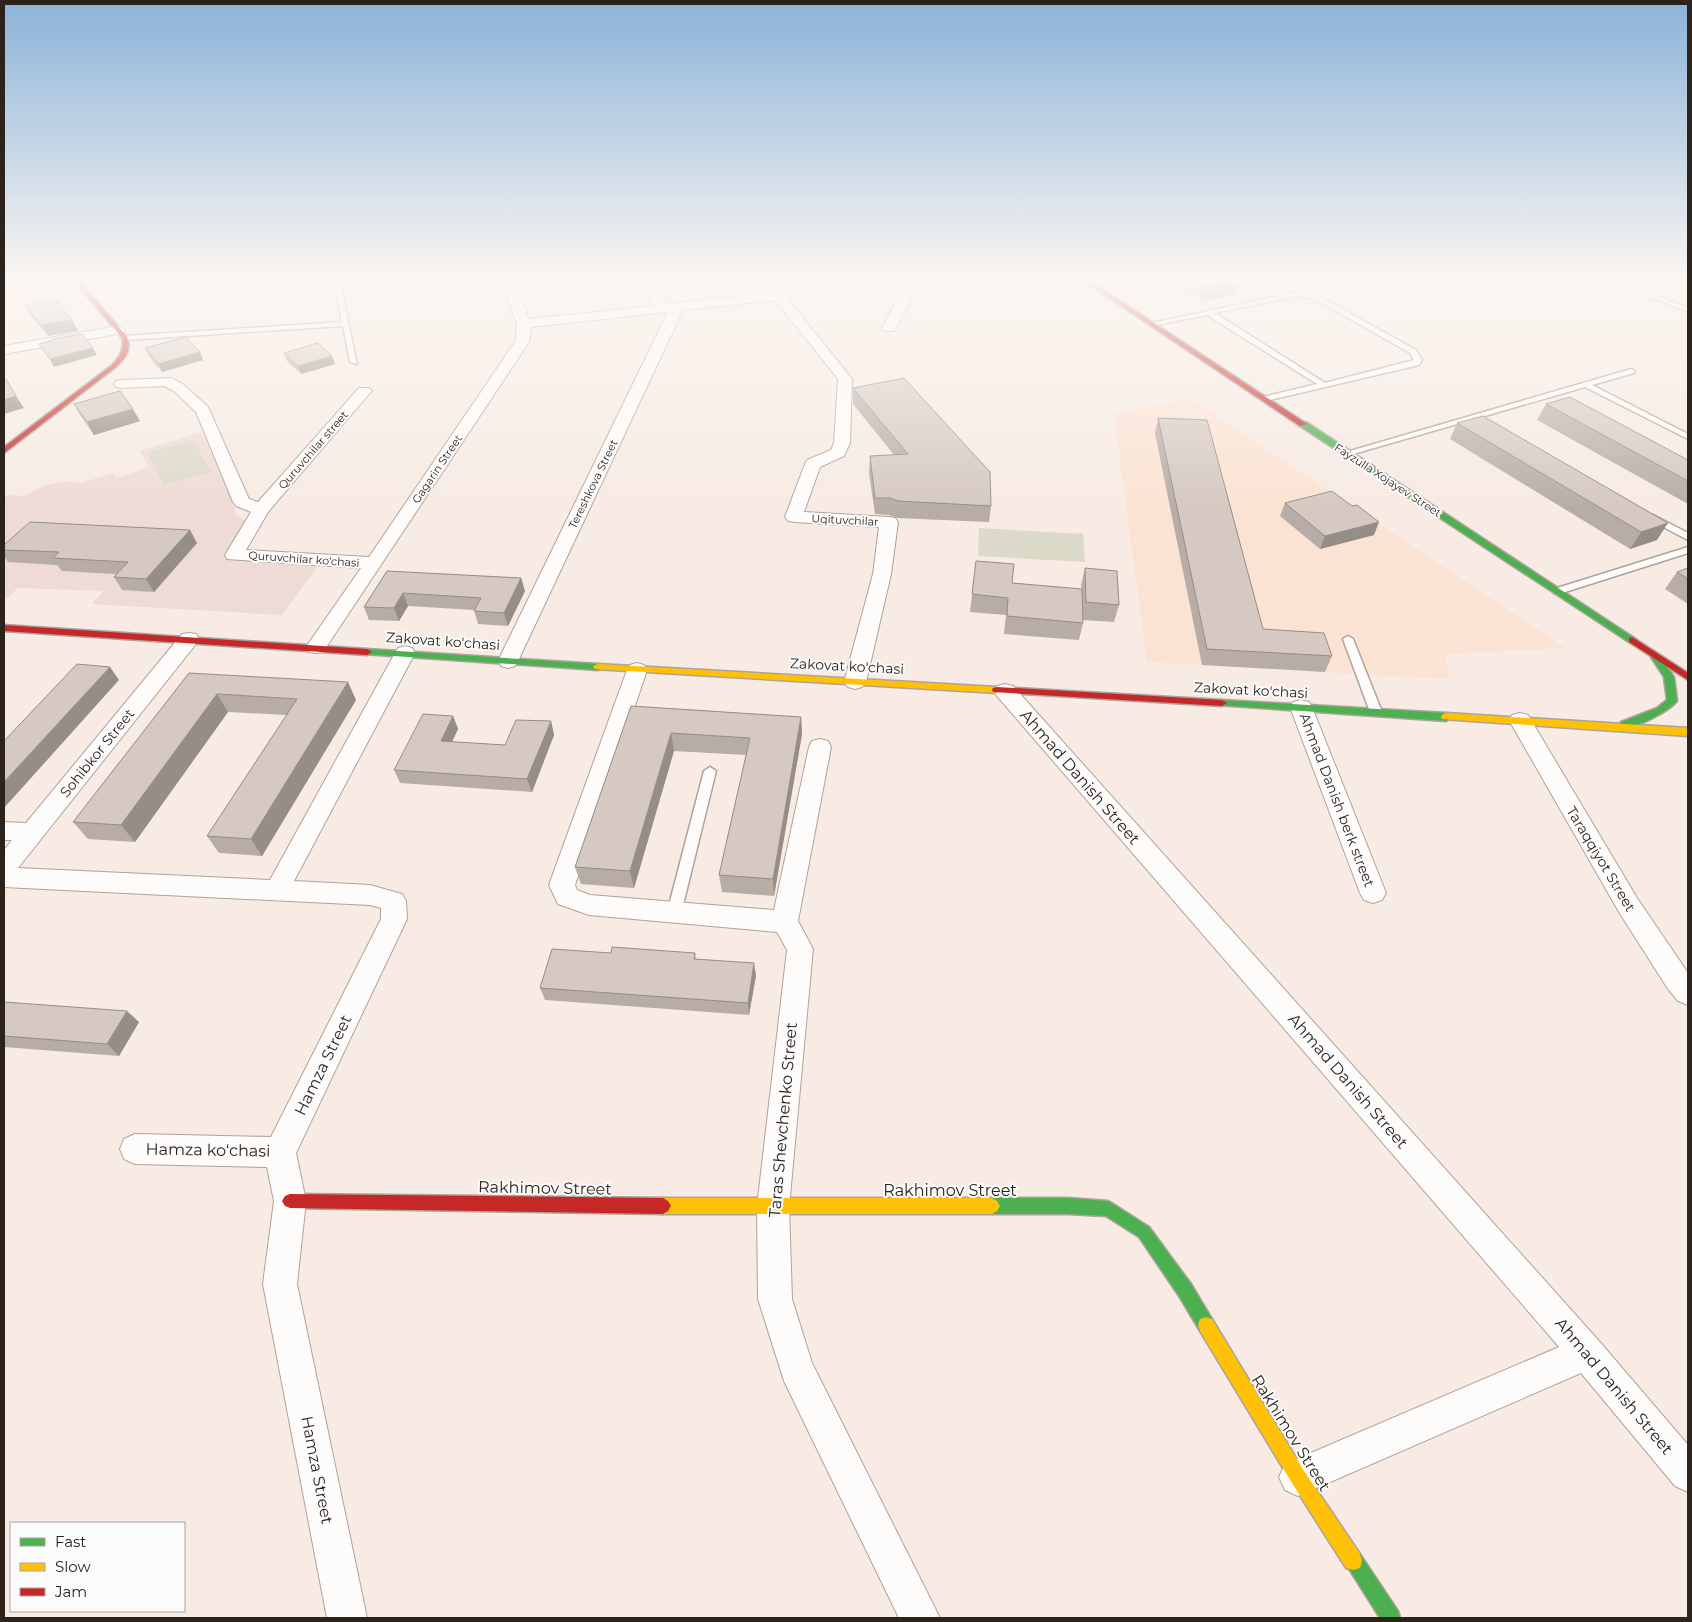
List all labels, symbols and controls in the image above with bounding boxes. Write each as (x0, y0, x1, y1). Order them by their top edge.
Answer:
street label: Quruvchilar street (275, 408, 351, 492)
street label: Gagarin Street (409, 432, 465, 506)
street label: Tereshkova Street (565, 437, 621, 531)
street label: Fayzulla Xojayev Street (1332, 440, 1445, 520)
street label: Uqituvchilar (811, 511, 879, 529)
street label: Quruvchilar ko‘chasi (248, 548, 360, 570)
street label: Zakovat ko'chasi (385, 628, 501, 654)
street label: Zakovat ko'chasi (789, 654, 905, 678)
street label: Zakovat ko'chasi (1193, 678, 1309, 702)
street label: Sohibkor Street (56, 705, 138, 801)
street label: Ahmad Danish Street (1016, 706, 1144, 849)
street label: Ahmad Danish berk street (1295, 710, 1379, 890)
street label: Taraqqiyot Street (1562, 803, 1640, 915)
street label: Ahmad Danish Street (1284, 1010, 1412, 1153)
street label: Hamza Street (290, 1011, 356, 1118)
street label: Taras Shevchenko Street (765, 1021, 801, 1218)
street label: Hamza ko‘chasi (145, 1139, 271, 1161)
street label: Rakhimov Street (478, 1177, 612, 1199)
street label: Rakhimov Street (883, 1181, 1017, 1200)
street label: Ahmad Danish Street (1551, 1314, 1677, 1459)
street label: Rakhimov Street (1248, 1371, 1335, 1495)
street label: Hamza Street (297, 1414, 337, 1526)
legend (10, 1522, 185, 1612)
text: Fast (55, 1532, 86, 1551)
text: Slow (55, 1557, 91, 1576)
text: Jam (54, 1582, 87, 1601)

